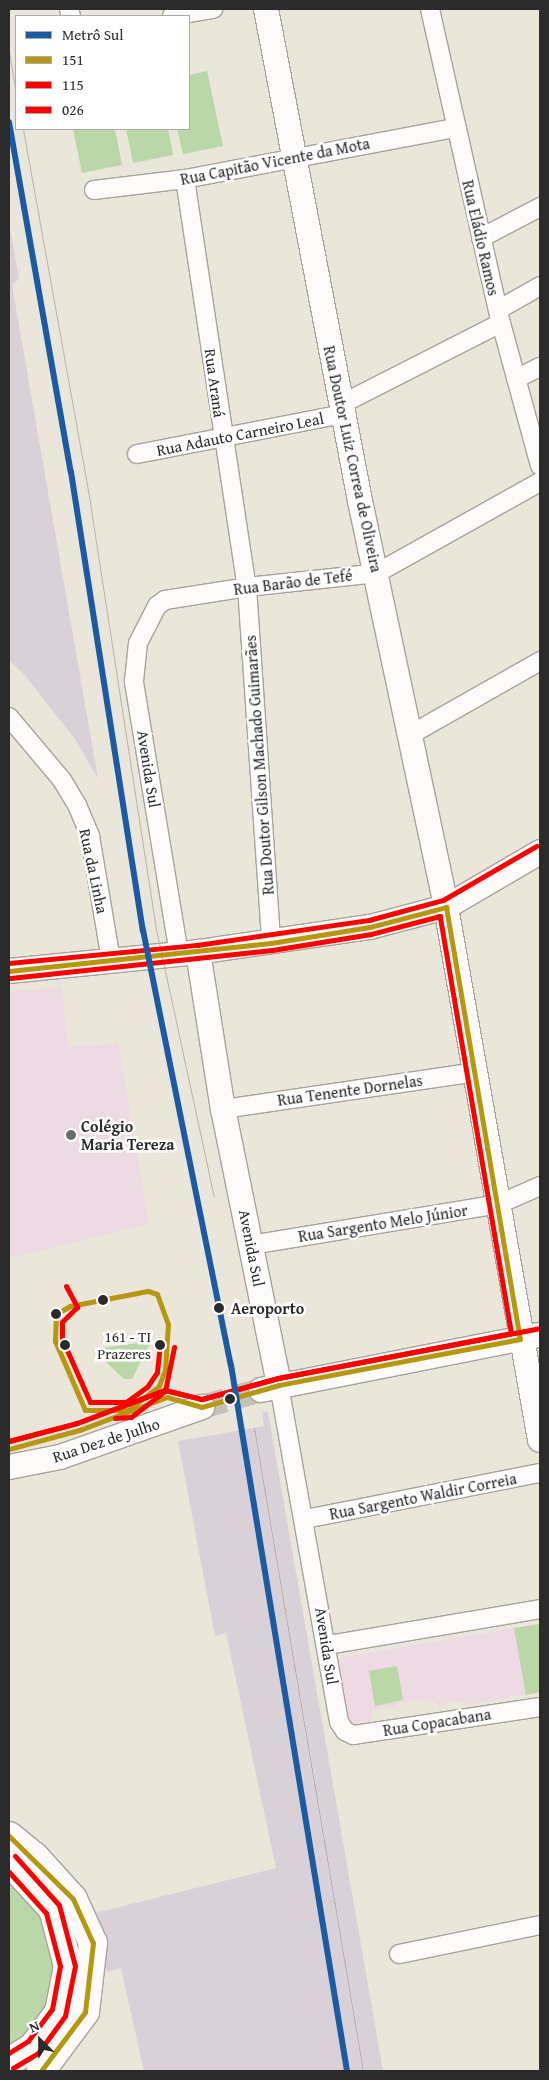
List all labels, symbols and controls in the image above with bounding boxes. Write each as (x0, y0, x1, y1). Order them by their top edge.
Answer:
legend (15, 15, 190, 130)
text: Metrô Sul (62, 24, 123, 45)
text: 151 (62, 49, 84, 70)
text: 115 (62, 74, 84, 95)
text: 026 (62, 99, 84, 120)
street label: Rua Capitão Vicente da Mota (179, 133, 371, 189)
street label: Rua Eládio Ramos (458, 178, 504, 298)
street label: Rua Doutor Luiz Correa de Oliveira (320, 344, 386, 574)
street label: Rua Araná (201, 347, 229, 419)
street label: Rua Adauto Carneiro Leal (155, 408, 325, 460)
street label: Rua Barão de Tefé (233, 565, 353, 599)
street label: Rua Doutor Gilson Machado Guimarães (240, 634, 278, 896)
street label: Avenida Sul (133, 729, 165, 809)
street label: Rua da Linha (76, 827, 112, 915)
street label: Rua Tenente Dornelas (276, 1070, 424, 1110)
place label: Colégio Maria Tereza (81, 1116, 174, 1154)
marker: Colégio Maria Tereza (65, 1129, 77, 1141)
street label: Rua Sargento Melo Júnior (297, 1200, 469, 1246)
street label: Avenida Sul (235, 1208, 269, 1288)
unlabelled marker (98, 1295, 108, 1305)
place label: Aeroporto (231, 1298, 304, 1318)
marker: Aeroporto (211, 1300, 227, 1316)
unlabelled marker (51, 1309, 61, 1319)
place label: 161 - TI Prazeres (97, 1327, 151, 1362)
unlabelled marker (60, 1340, 70, 1350)
marker: 161 - TI Prazeres (155, 1340, 165, 1350)
unlabelled marker (225, 1394, 235, 1404)
street label: Rua Dez de Julho (50, 1414, 162, 1466)
street label: Rua Sargento Waldir Correia (328, 1468, 518, 1524)
street label: Avenida Sul (311, 1606, 343, 1686)
street label: Rua Copacabana (382, 1704, 492, 1740)
north arrow (15, 2015, 65, 2065)
text: N (26, 2015, 42, 2037)

